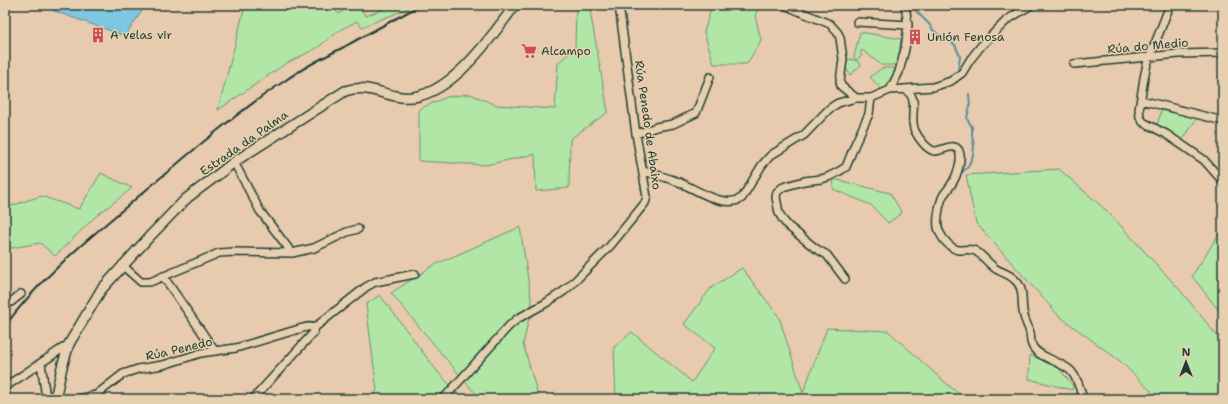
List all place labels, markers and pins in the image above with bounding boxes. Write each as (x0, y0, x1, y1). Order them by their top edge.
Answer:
building icon: A velas vir (89, 26, 107, 44)
place label: A velas vir (110, 27, 173, 43)
building icon: Unión Fenosa (906, 28, 924, 46)
place label: Unión Fenosa (927, 29, 1005, 45)
supermarket icon: Alcampo (520, 42, 538, 60)
place label: Alcampo (541, 43, 591, 59)

